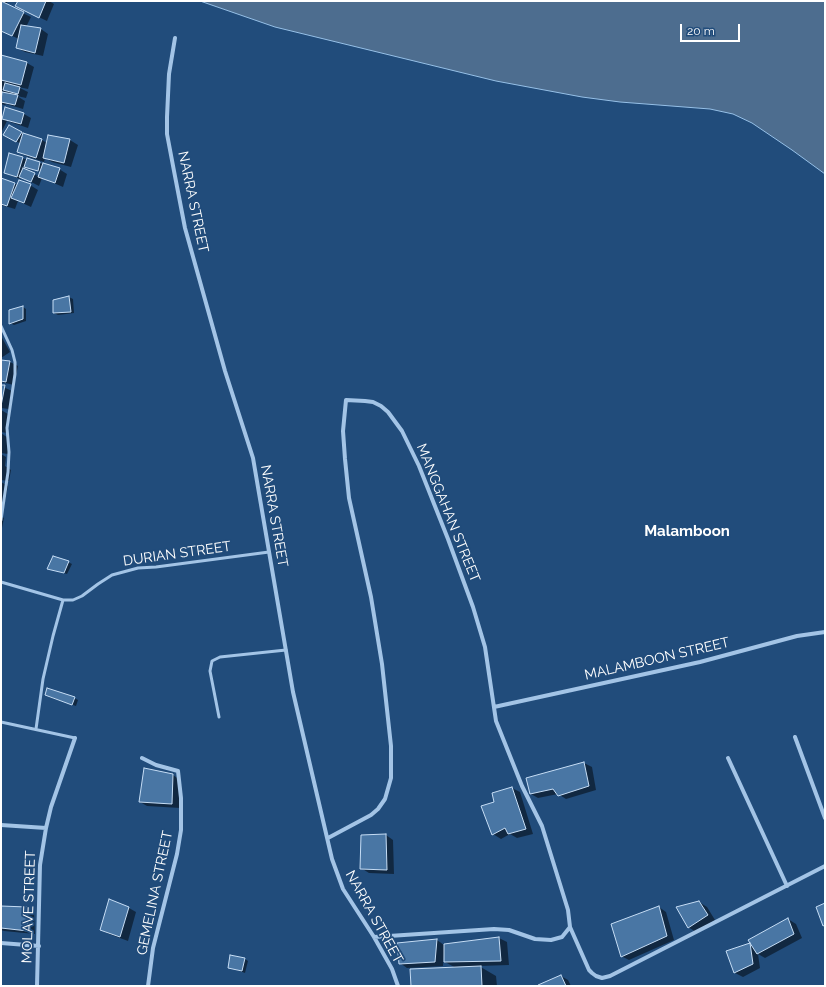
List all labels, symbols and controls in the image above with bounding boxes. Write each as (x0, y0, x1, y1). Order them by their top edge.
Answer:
scale bar (682, 16, 742, 42)
text: 20 m (687, 24, 715, 38)
street label: NARRA STREET (174, 150, 212, 254)
street label: MANGGAHAN STREET (412, 441, 484, 585)
street label: NARRA STREET (257, 464, 291, 568)
district label: Malamboon (644, 522, 730, 540)
street label: DURIAN STREET (122, 538, 232, 570)
street label: MALAMBOON STREET (583, 634, 731, 684)
street label: GEMELINA STREET (134, 829, 176, 957)
street label: MOLAVE STREET (19, 850, 39, 964)
street label: NARRA STREET (342, 868, 406, 966)

